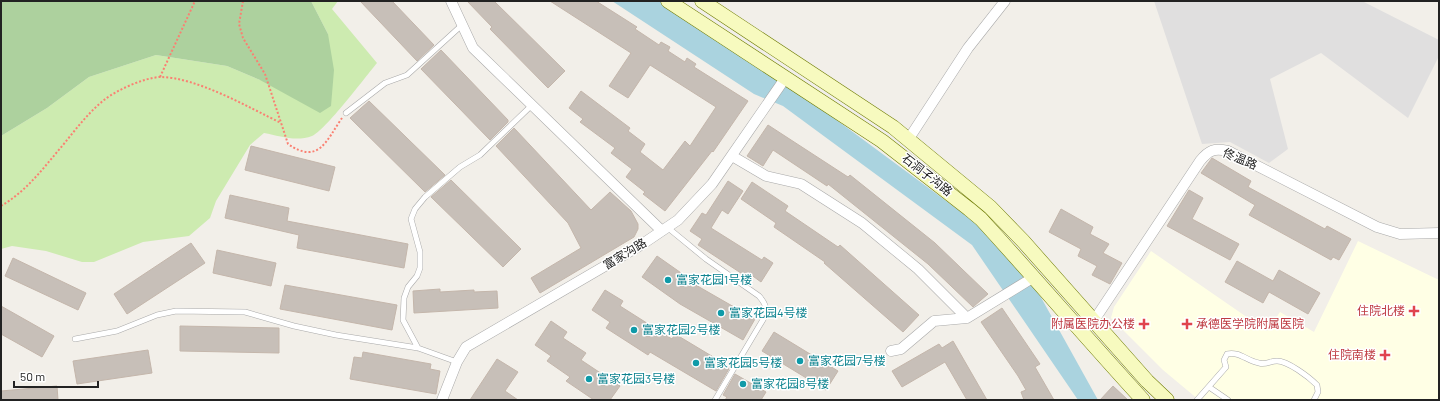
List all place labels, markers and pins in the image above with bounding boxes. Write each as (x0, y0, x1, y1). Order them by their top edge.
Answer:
place label: 富家花园1号楼 (676, 272, 752, 286)
marker: 富家花园1号楼 (663, 275, 673, 285)
place label: 住院北楼 (1357, 303, 1405, 317)
place label: 富家花园4号楼 (729, 305, 808, 319)
marker: 住院北楼 (1408, 305, 1420, 317)
marker: 富家花园4号楼 (716, 308, 726, 318)
place label: 附属医院办公楼 (1051, 316, 1135, 330)
place label: 承德医学院附属医院 (1196, 316, 1304, 330)
marker: 附属医院办公楼 (1138, 318, 1150, 330)
marker: 承德医学院附属医院 (1181, 318, 1193, 330)
place label: 富家花园2号楼 (642, 322, 720, 336)
marker: 富家花园2号楼 (629, 325, 639, 335)
place label: 住院南楼 (1328, 347, 1376, 361)
marker: 住院南楼 (1379, 349, 1391, 361)
place label: 富家花园7号楼 (808, 353, 886, 367)
place label: 富家花园5号楼 (704, 355, 782, 369)
marker: 富家花园7号楼 (795, 356, 805, 366)
marker: 富家花园5号楼 (691, 358, 701, 368)
place label: 富家花园3号楼 (597, 371, 675, 385)
marker: 富家花园3号楼 (584, 374, 594, 384)
place label: 富家花园8号楼 (751, 376, 829, 390)
marker: 富家花园8号楼 (738, 379, 748, 389)

